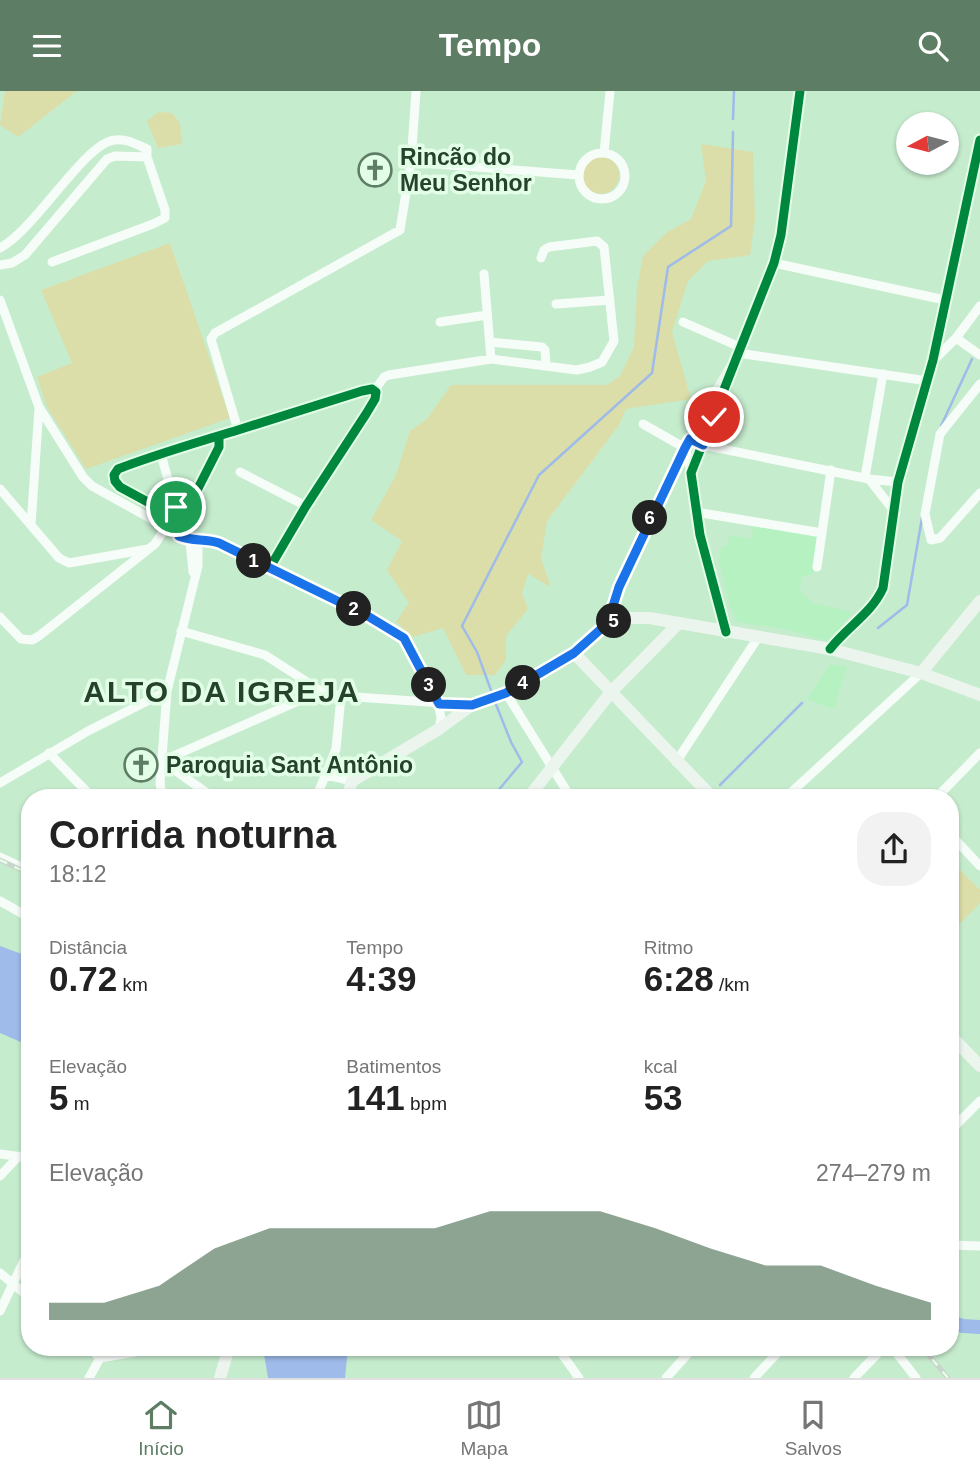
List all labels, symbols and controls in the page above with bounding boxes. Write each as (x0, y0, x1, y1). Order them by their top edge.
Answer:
icon: menu (28, 27, 66, 65)
text: Tempo (439, 27, 541, 63)
icon: search (914, 27, 952, 65)
north arrow (896, 112, 959, 175)
map controls (896, 112, 959, 175)
place label: Rincão do Meu Senhor (400, 144, 532, 196)
church icon: Rincão do Meu Senhor (356, 151, 394, 189)
pin (684, 387, 744, 447)
icon: check (695, 398, 733, 436)
pin (146, 477, 206, 537)
icon: arrive (157, 488, 195, 526)
pin: 6 (632, 501, 668, 535)
text: 6 (644, 507, 655, 528)
pin: 1 (236, 543, 272, 579)
text: 1 (248, 550, 259, 571)
pin: 2 (336, 591, 372, 627)
text: 2 (348, 598, 359, 619)
pin: 5 (596, 603, 632, 639)
text: 5 (608, 610, 619, 631)
pin: 4 (505, 665, 540, 701)
pin: 3 (412, 667, 446, 703)
text: 4 (517, 672, 528, 693)
text: 3 (423, 674, 434, 695)
district label: ALTO DA IGREJA (83, 675, 361, 708)
church icon: Paroquia Sant Antônio (122, 746, 160, 784)
place label: Paroquia Sant Antônio (166, 752, 413, 778)
button: share (857, 812, 931, 886)
text: Corrida noturna (49, 814, 336, 856)
text: 18:12 (49, 861, 107, 887)
text: Distância (49, 937, 127, 958)
text: Tempo (346, 937, 403, 958)
text: Ritmo (644, 937, 693, 958)
text: 0.72 (49, 959, 117, 998)
text: 4:39 (346, 959, 416, 998)
text: 6:28 (644, 959, 714, 998)
text: km (117, 974, 148, 995)
text: /km (714, 974, 750, 995)
text: Elevação (49, 1056, 127, 1077)
text: Batimentos (346, 1056, 441, 1077)
text: kcal (644, 1056, 677, 1077)
text: 5 (49, 1078, 68, 1117)
text: 141 (346, 1078, 405, 1117)
text: 53 (644, 1078, 683, 1117)
text: m (68, 1093, 90, 1114)
text: bpm (405, 1093, 447, 1114)
text: Elevação (49, 1160, 144, 1186)
text: 274–279 m (816, 1160, 931, 1186)
tab: Início (138, 1396, 184, 1460)
tab: Mapa (460, 1396, 508, 1460)
tab: Salvos (785, 1396, 842, 1460)

